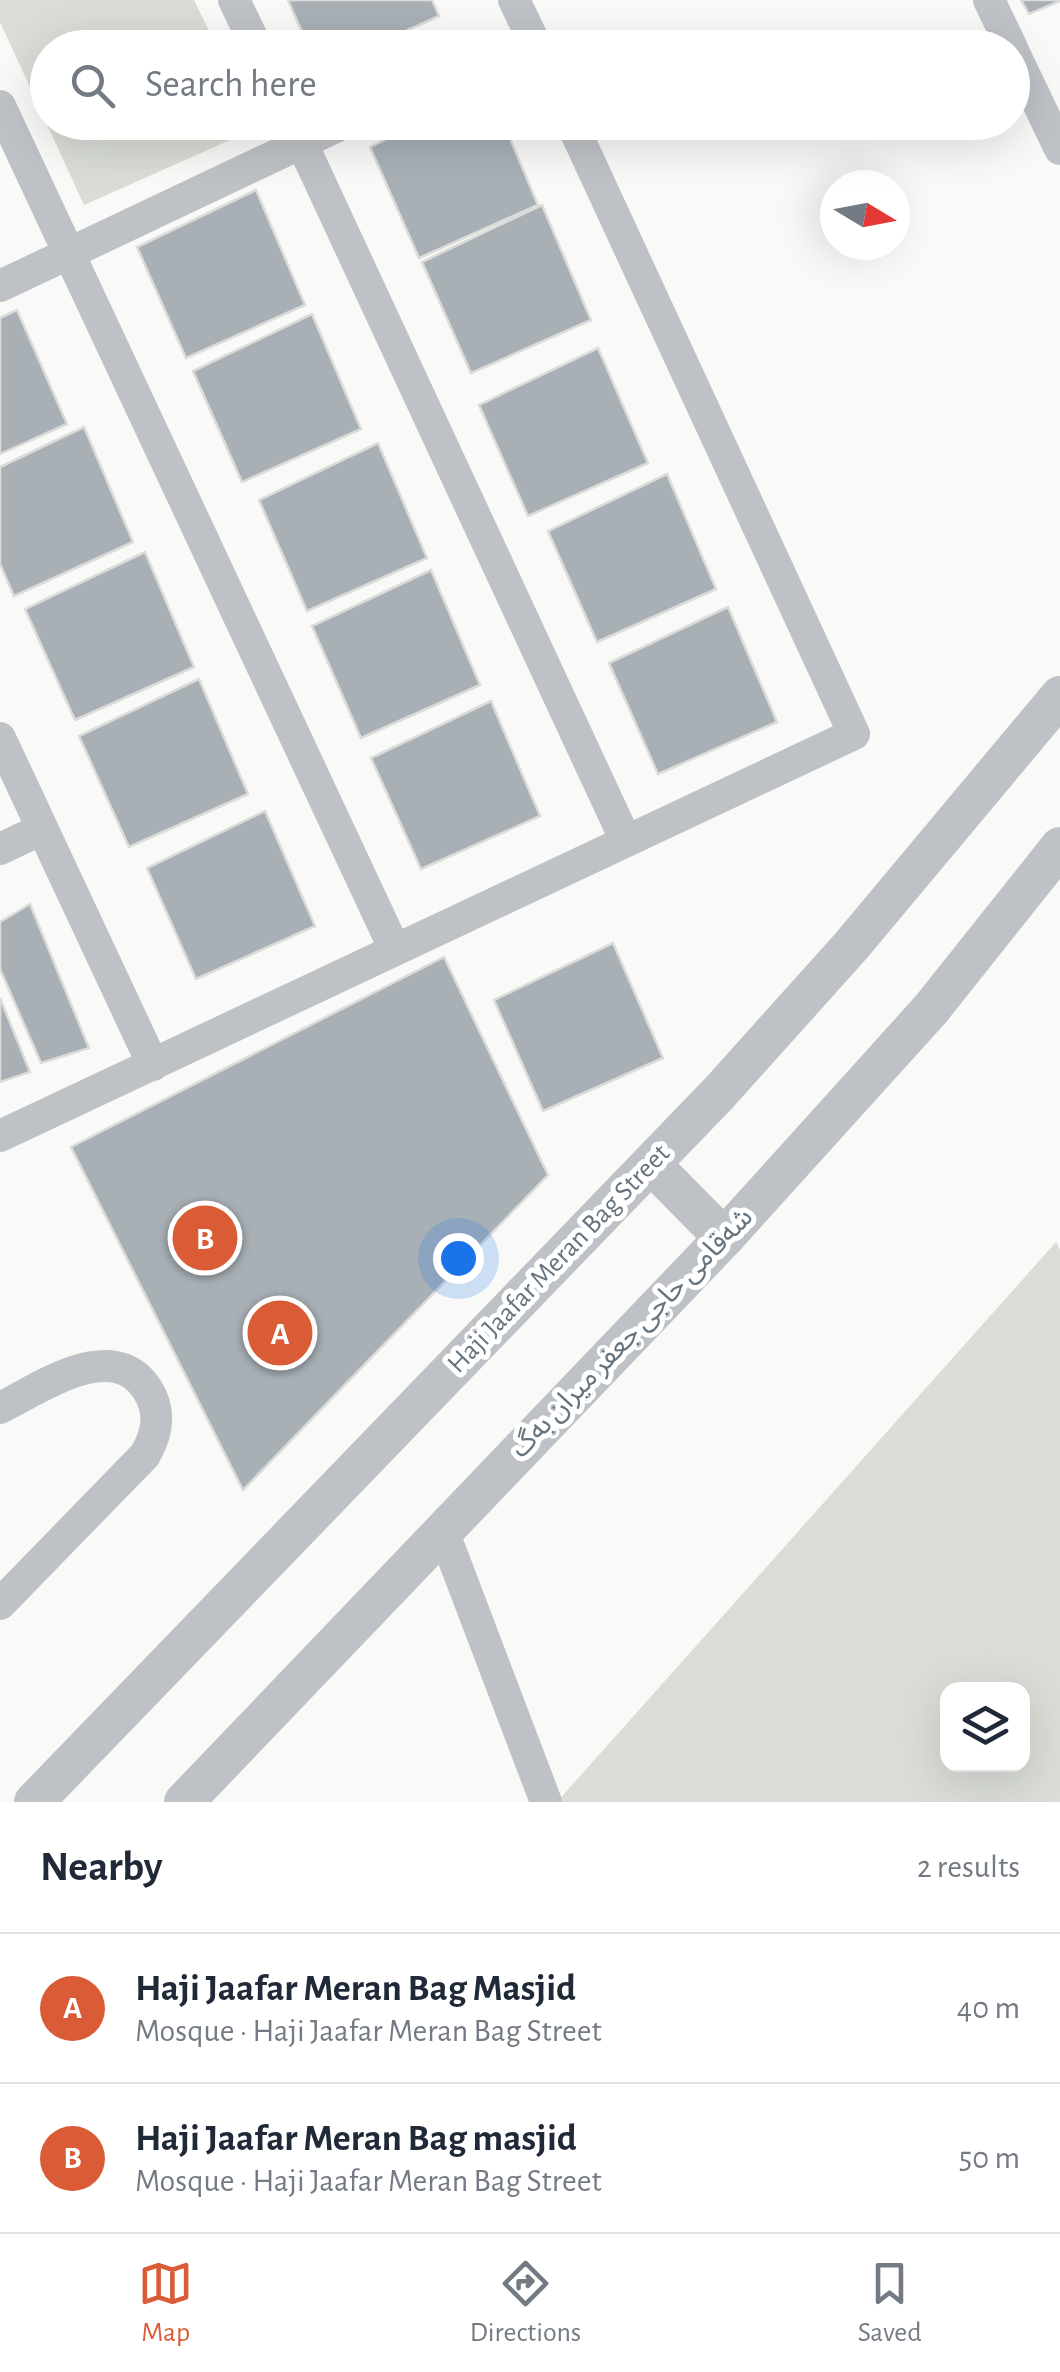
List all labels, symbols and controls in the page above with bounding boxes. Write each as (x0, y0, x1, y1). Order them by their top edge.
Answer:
search box (30, 30, 1030, 140)
icon: search (65, 58, 120, 113)
text: Search here (145, 66, 317, 104)
north arrow (820, 170, 910, 260)
street label: Haji Jaafar Meran Bag Street (443, 1139, 675, 1379)
pin: B (172, 1200, 238, 1276)
street label: شەقامی حاجی جعفر میران بەگ (505, 1202, 759, 1464)
your location (433, 1233, 484, 1284)
pin: A (248, 1296, 312, 1370)
map controls (940, 1682, 1030, 1772)
button: layers (940, 1682, 1030, 1772)
text: Nearby (40, 1846, 163, 1888)
text: 2 results (917, 1851, 1020, 1883)
text: Haji Jaafar Meran Bag Masjid (135, 1970, 576, 2008)
text: A (63, 1992, 82, 2024)
text: 40 m (957, 1992, 1020, 2024)
text: Mosque · Haji Jaafar Meran Bag Street (135, 2015, 602, 2047)
text: Haji Jaafar Meran Bag masjid (135, 2120, 577, 2158)
text: B (63, 2142, 82, 2174)
text: 50 m (959, 2142, 1020, 2174)
text: Mosque · Haji Jaafar Meran Bag Street (135, 2165, 602, 2197)
tab: Map (138, 2256, 193, 2350)
tab: Directions (470, 2256, 581, 2350)
tab: Saved (858, 2256, 922, 2350)

